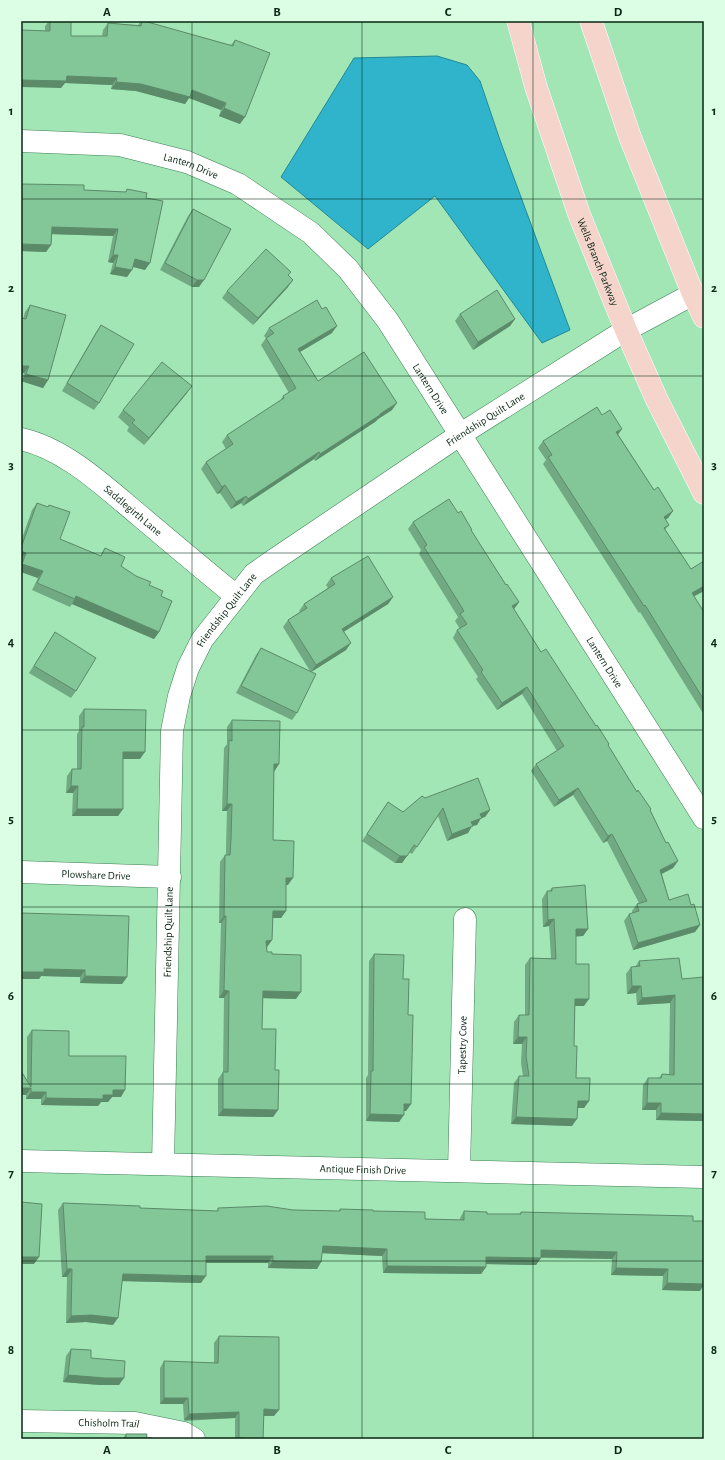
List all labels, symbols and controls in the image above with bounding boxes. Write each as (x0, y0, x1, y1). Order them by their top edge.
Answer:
text: A (103, 6, 111, 19)
text: B (273, 6, 281, 19)
text: C (445, 6, 452, 19)
text: D (614, 6, 623, 19)
text: 1 (9, 105, 13, 118)
text: 1 (712, 105, 716, 118)
street label: Lantern Drive (162, 151, 220, 180)
street label: Wells Branch Parkway (576, 216, 621, 307)
text: 2 (8, 282, 14, 295)
text: 2 (711, 282, 717, 295)
street label: Lantern Drive (411, 361, 451, 416)
street label: Friendship Quilt Lane (444, 390, 526, 448)
text: 3 (8, 459, 14, 472)
text: 3 (711, 459, 717, 472)
street label: Saddlegirth Lane (102, 483, 164, 538)
street label: Friendship Quilt Lane (194, 571, 258, 649)
street label: Lantern Drive (585, 635, 625, 689)
text: 4 (8, 636, 15, 649)
text: 4 (711, 636, 718, 649)
text: 5 (8, 813, 14, 826)
text: 5 (711, 813, 717, 826)
street label: Plowshare Drive (61, 868, 131, 881)
street label: Friendship Quilt Lane (161, 887, 174, 978)
text: 6 (8, 990, 14, 1003)
text: 6 (711, 990, 717, 1003)
street label: Tapestry Cove (456, 1016, 468, 1074)
street label: Antique Finish Drive (319, 1162, 406, 1176)
text: 7 (8, 1167, 14, 1180)
text: 7 (711, 1167, 717, 1180)
text: 8 (8, 1344, 14, 1357)
text: 8 (711, 1344, 717, 1357)
street label: Chisholm Trail (78, 1417, 141, 1429)
text: A (103, 1444, 111, 1457)
text: B (273, 1444, 281, 1457)
text: C (445, 1444, 452, 1457)
text: D (614, 1444, 623, 1457)

